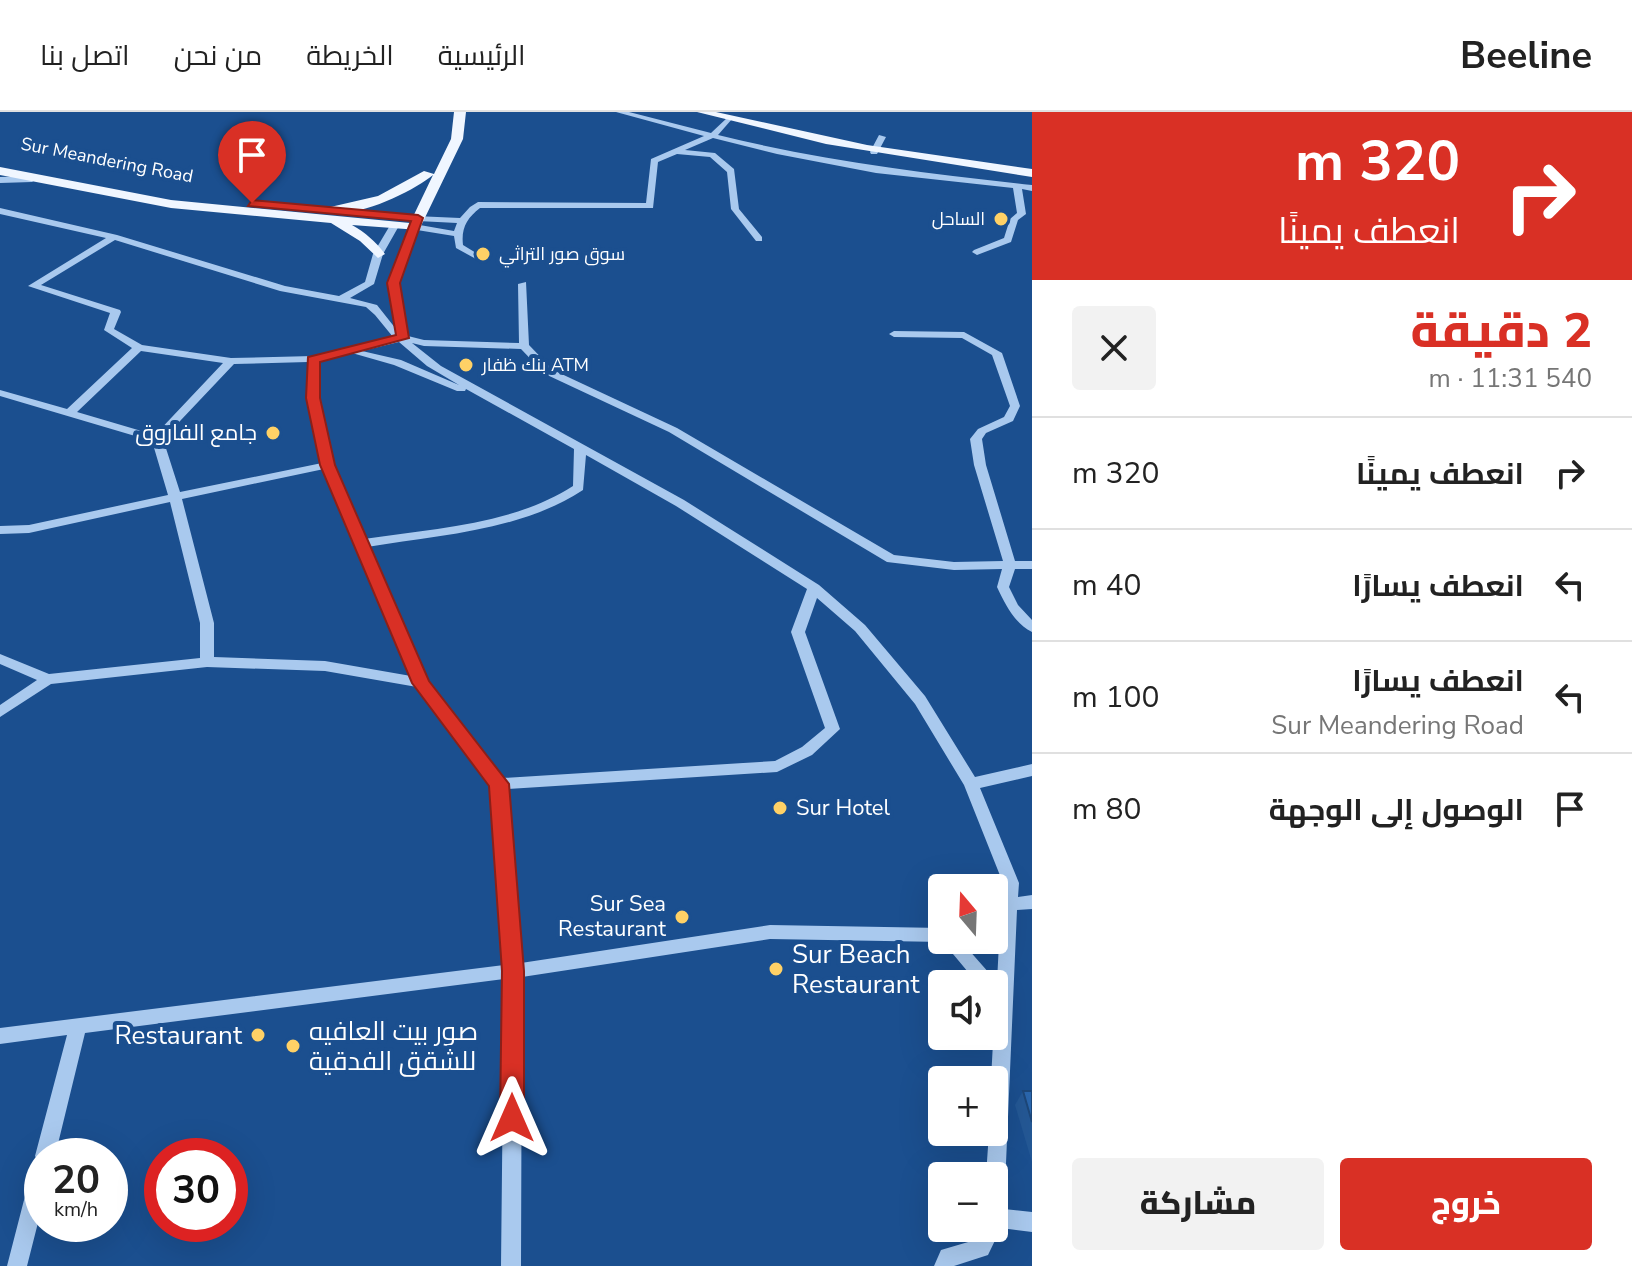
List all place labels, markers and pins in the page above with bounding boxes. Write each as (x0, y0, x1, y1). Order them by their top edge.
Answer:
pin (218, 121, 286, 203)
place label: الساحل (932, 207, 985, 231)
marker: الساحل (992, 210, 1010, 228)
place label: سوق صور التراثي (499, 242, 625, 268)
marker: سوق صور التراثي (474, 245, 492, 263)
place label: بنك ظفار ATM (481, 353, 589, 377)
marker: بنك ظفار ATM (457, 356, 475, 374)
place label: جامع الفاروق (135, 418, 257, 448)
marker: جامع الفاروق (264, 424, 282, 442)
place label: Sur Hotel (796, 793, 891, 823)
marker: Sur Hotel (771, 799, 789, 817)
place label: Sur Sea Restaurant (558, 889, 666, 944)
marker: Sur Sea Restaurant (673, 908, 691, 926)
place label: Sur Beach Restaurant (792, 937, 920, 1002)
marker: Sur Beach Restaurant (767, 960, 785, 978)
place label: صور بيت العافيه للشقق الفدقية (309, 1014, 478, 1079)
place label: Restaurant (114, 1018, 243, 1053)
marker: Restaurant (249, 1026, 267, 1044)
marker: صور بيت العافيه للشقق الفدقية (284, 1037, 302, 1055)

